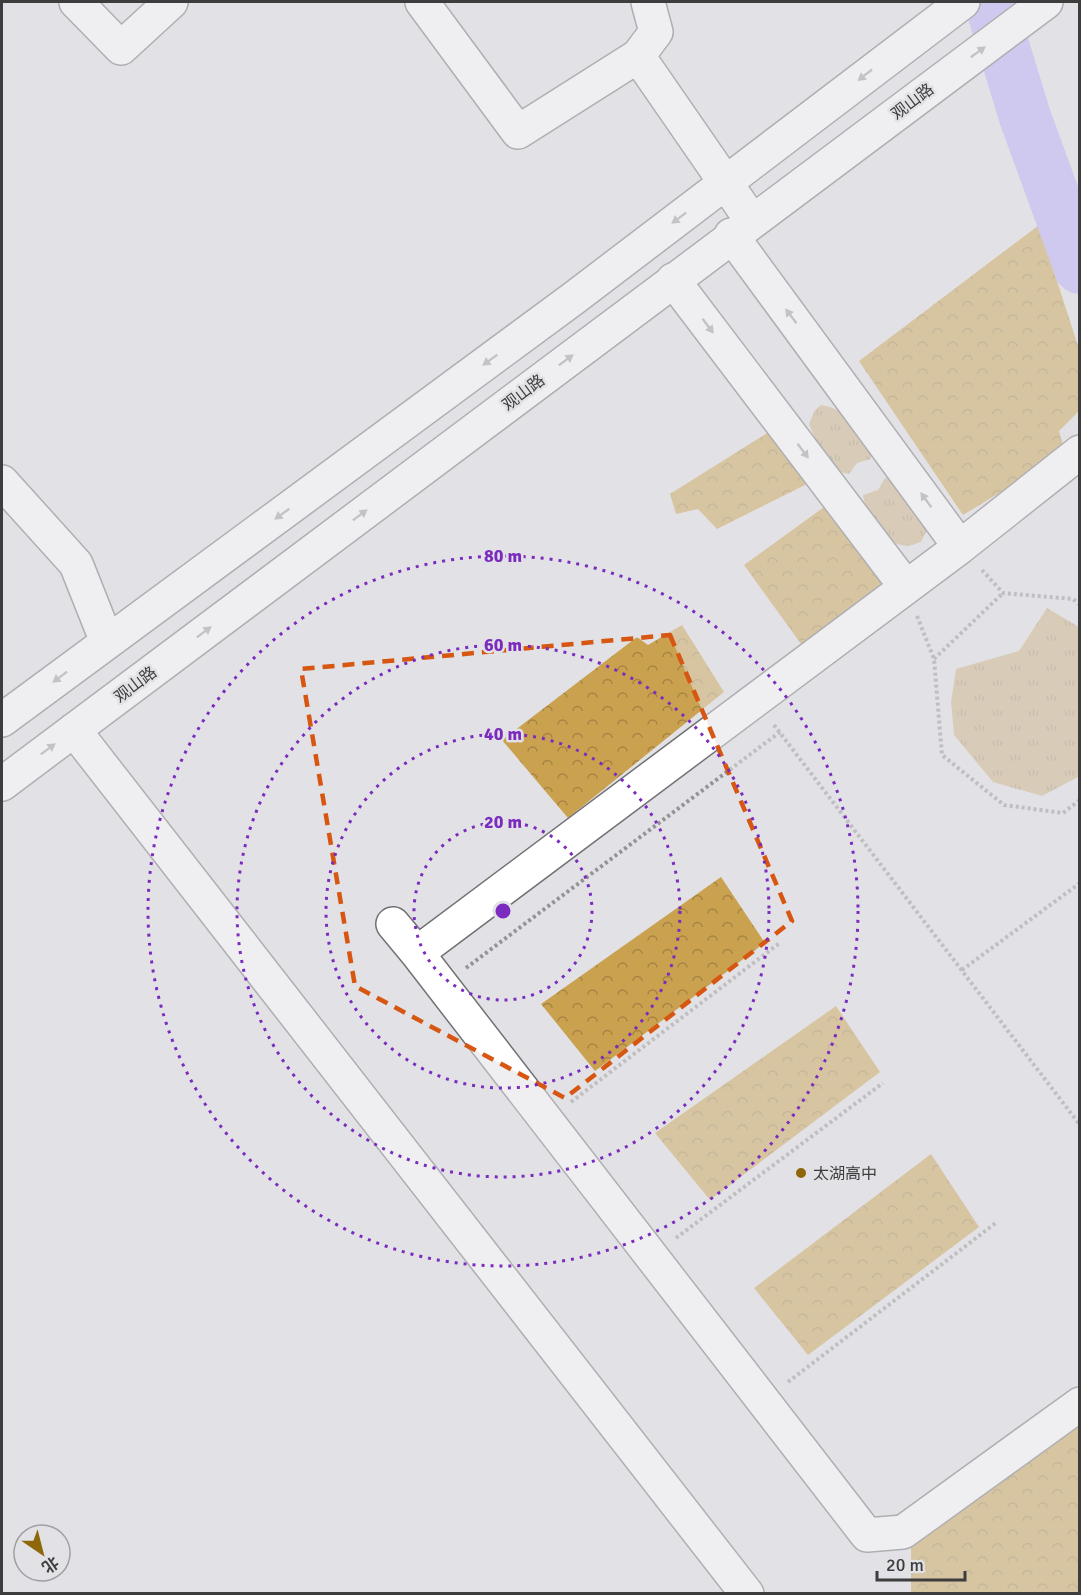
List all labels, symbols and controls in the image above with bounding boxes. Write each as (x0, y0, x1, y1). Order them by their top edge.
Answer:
one-way arrow (971, 46, 986, 58)
one-way arrow (857, 69, 873, 82)
street label: 观山路 (887, 79, 938, 124)
one-way arrow (671, 212, 687, 224)
one-way arrow (786, 309, 798, 324)
one-way arrow (702, 319, 714, 334)
one-way arrow (482, 354, 497, 366)
one-way arrow (558, 354, 574, 366)
street label: 观山路 (498, 370, 549, 415)
one-way arrow (797, 444, 809, 459)
one-way arrow (920, 492, 932, 508)
one-way arrow (274, 507, 289, 519)
one-way arrow (352, 508, 368, 521)
text: 80 m (484, 545, 522, 567)
one-way arrow (196, 626, 212, 638)
text: 60 m (484, 634, 522, 656)
street label: 观山路 (110, 662, 161, 707)
one-way arrow (52, 671, 68, 683)
text: 40 m (484, 723, 522, 745)
one-way arrow (40, 743, 56, 755)
text: 20 m (484, 811, 522, 833)
centre of rings (493, 901, 513, 921)
place label: 太湖高中 (813, 1164, 877, 1184)
marker: 太湖高中 (794, 1166, 808, 1180)
north arrow (12, 1523, 72, 1583)
scale bar (877, 1544, 966, 1582)
text: 北 (38, 1552, 62, 1577)
text: 20 m (886, 1554, 924, 1576)

